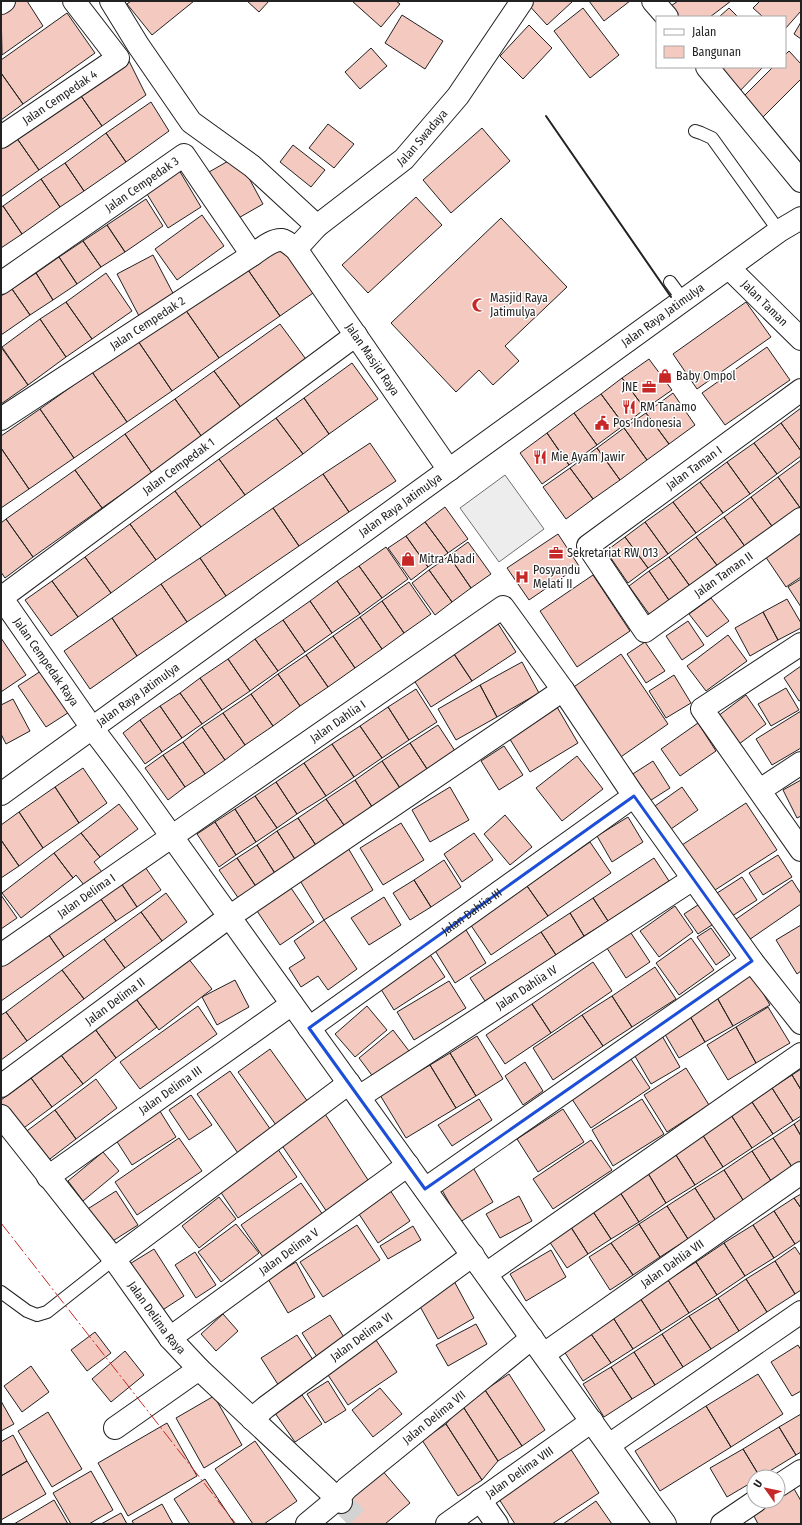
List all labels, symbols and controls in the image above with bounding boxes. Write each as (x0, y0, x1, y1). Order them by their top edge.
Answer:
legend (656, 16, 786, 68)
text: Jalan (692, 25, 716, 39)
text: Bangunan (692, 45, 741, 59)
street label: Jalan Cempedak 4 (20, 67, 100, 127)
street label: Jalan Swadaya (394, 106, 450, 169)
street label: Jalan Cempedak 3 (102, 154, 181, 215)
street label: Jalan Taman (738, 277, 791, 329)
street label: Jalan Raya Jatimulya (619, 280, 707, 350)
place label: Masjid Raya Jatimulya (490, 291, 548, 319)
street label: Jalan Cempedak 2 (107, 294, 188, 353)
mosque icon: Masjid Raya Jatimulya (471, 297, 487, 313)
street label: Jalan Masjid Raya (342, 320, 402, 399)
shop icon: Baby Ompol (657, 368, 673, 384)
place label: Baby Ompol (676, 369, 736, 383)
office icon: JNE (641, 379, 657, 395)
place label: JNE (622, 380, 638, 394)
restaurant icon: RM Tanamo (621, 399, 637, 415)
place label: RM Tanamo (640, 400, 696, 414)
public building icon: Pos Indonesia (594, 415, 610, 431)
place label: Pos Indonesia (613, 416, 682, 430)
street label: Jalan Cempedak 1 (140, 435, 217, 498)
street label: Jalan Taman I (663, 443, 725, 493)
restaurant icon: Mie Ayam Jawir (532, 449, 548, 465)
place label: Mie Ayam Jawir (551, 450, 626, 464)
street label: Jalan Raya Jatimulya (356, 470, 445, 540)
office icon: Sekretariat RW 013 (548, 545, 564, 561)
place label: Sekretariat RW 013 (567, 546, 658, 560)
street label: Jalan Taman II (692, 549, 755, 600)
shop icon: Mitra Abadi (400, 551, 416, 567)
place label: Mitra Abadi (419, 552, 475, 566)
place label: Posyandu Melati II (533, 563, 580, 591)
hospital icon: Posyandu Melati II (514, 569, 530, 585)
street label: Jalan Cempedak Raya (11, 615, 82, 709)
street label: Jalan Raya Jatimulya (94, 660, 182, 730)
street label: Jalan Dahlia I (308, 697, 368, 746)
street label: Jalan Delima I (55, 871, 118, 921)
street label: Jalan Dahlia III (439, 886, 505, 938)
street label: Jalan Dahlia IV (493, 962, 561, 1013)
street label: Jalan Delima II (83, 975, 148, 1028)
street label: Jalan Delima III (136, 1063, 204, 1117)
street label: Jalan Delima V (256, 1225, 322, 1278)
street label: Jalan Dahlia VII (638, 1237, 706, 1291)
street label: Jalan Delima Raya (125, 1279, 189, 1357)
street label: Jalan Delima VI (328, 1309, 395, 1364)
street label: Jalan Delima VII (400, 1388, 468, 1447)
street label: Jalan Delima VIII (483, 1444, 556, 1501)
north arrow (746, 1469, 786, 1509)
text: U (751, 1478, 765, 1490)

